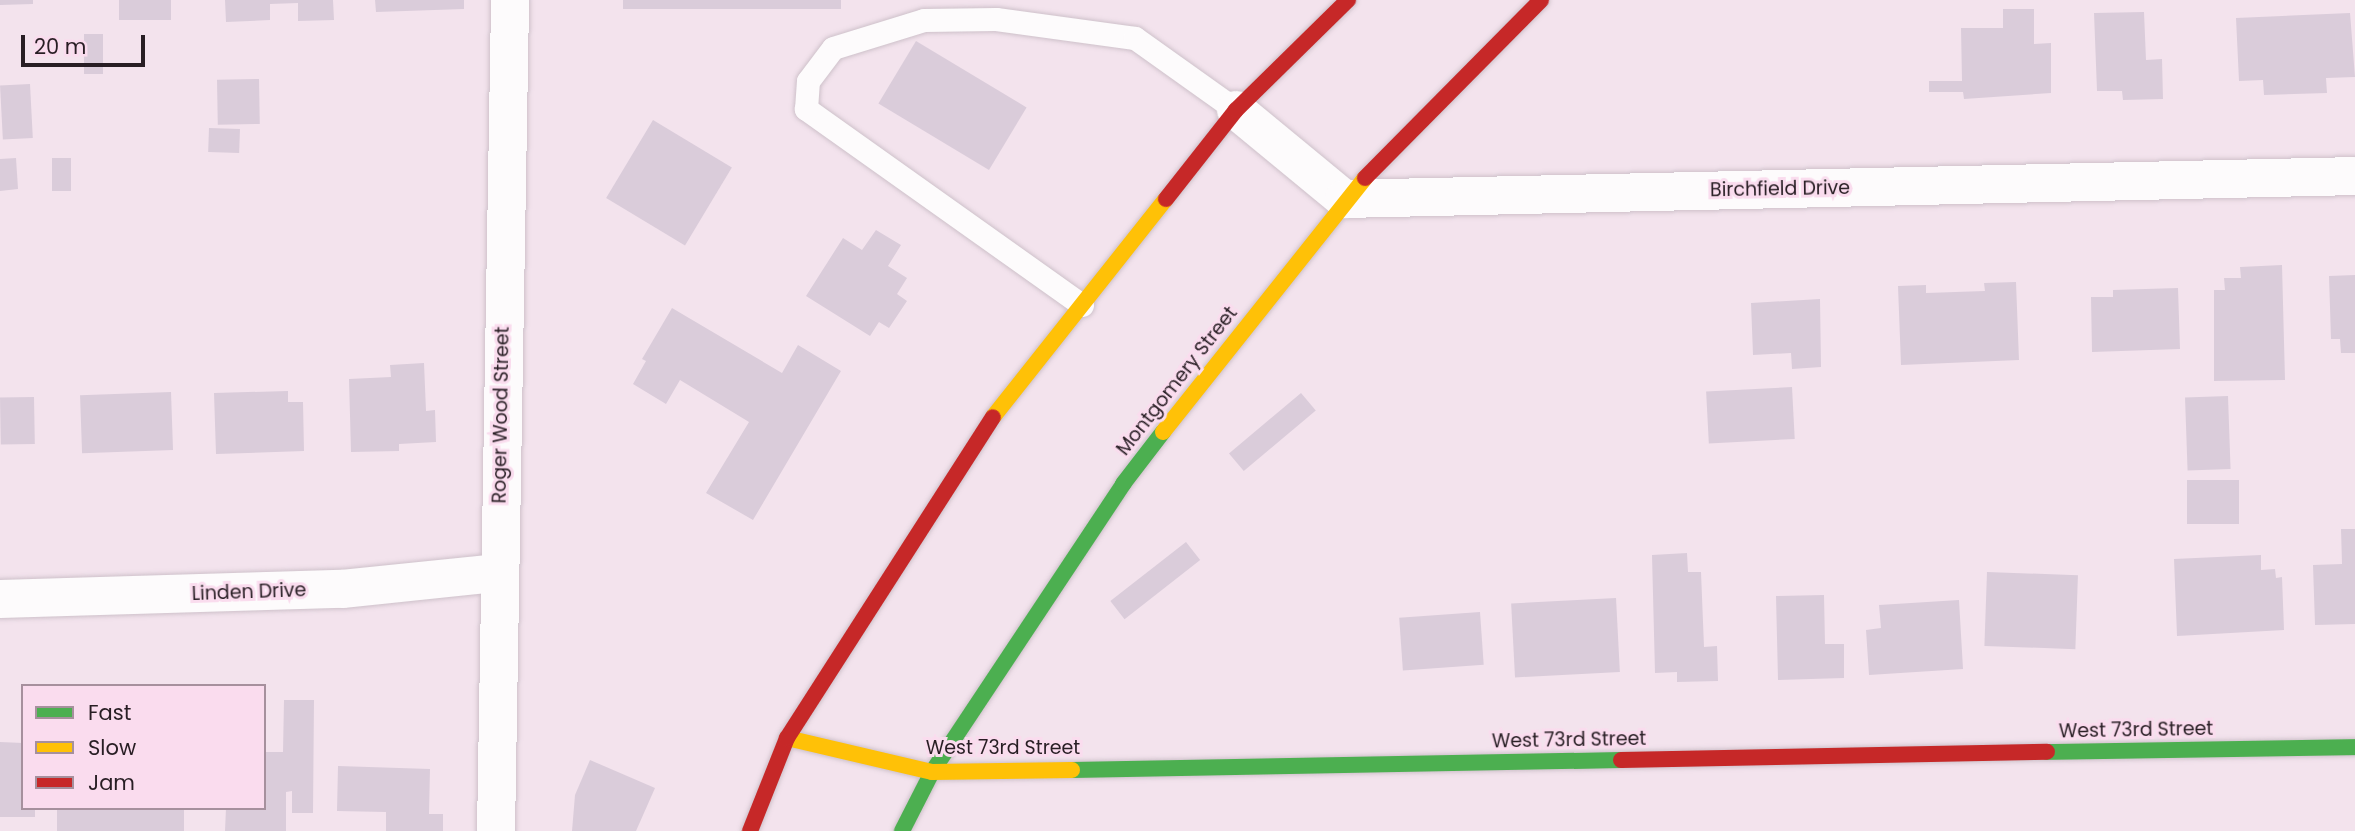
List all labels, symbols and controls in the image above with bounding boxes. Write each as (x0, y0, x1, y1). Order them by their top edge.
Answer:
scale bar (24, 21, 149, 65)
text: 20 m (34, 32, 87, 61)
street label: Birchfield Drive (1710, 176, 1850, 202)
street label: Montgomery Street (1112, 302, 1242, 460)
street label: Roger Wood Street (488, 326, 514, 504)
street label: Linden Drive (191, 579, 307, 605)
legend (21, 684, 266, 810)
text: Fast (88, 698, 131, 727)
street label: West 73rd Street (2059, 717, 2213, 743)
street label: West 73rd Street (1492, 727, 1646, 753)
text: Slow (88, 733, 136, 762)
street label: West 73rd Street (926, 737, 1080, 759)
text: Jam (88, 768, 135, 797)

